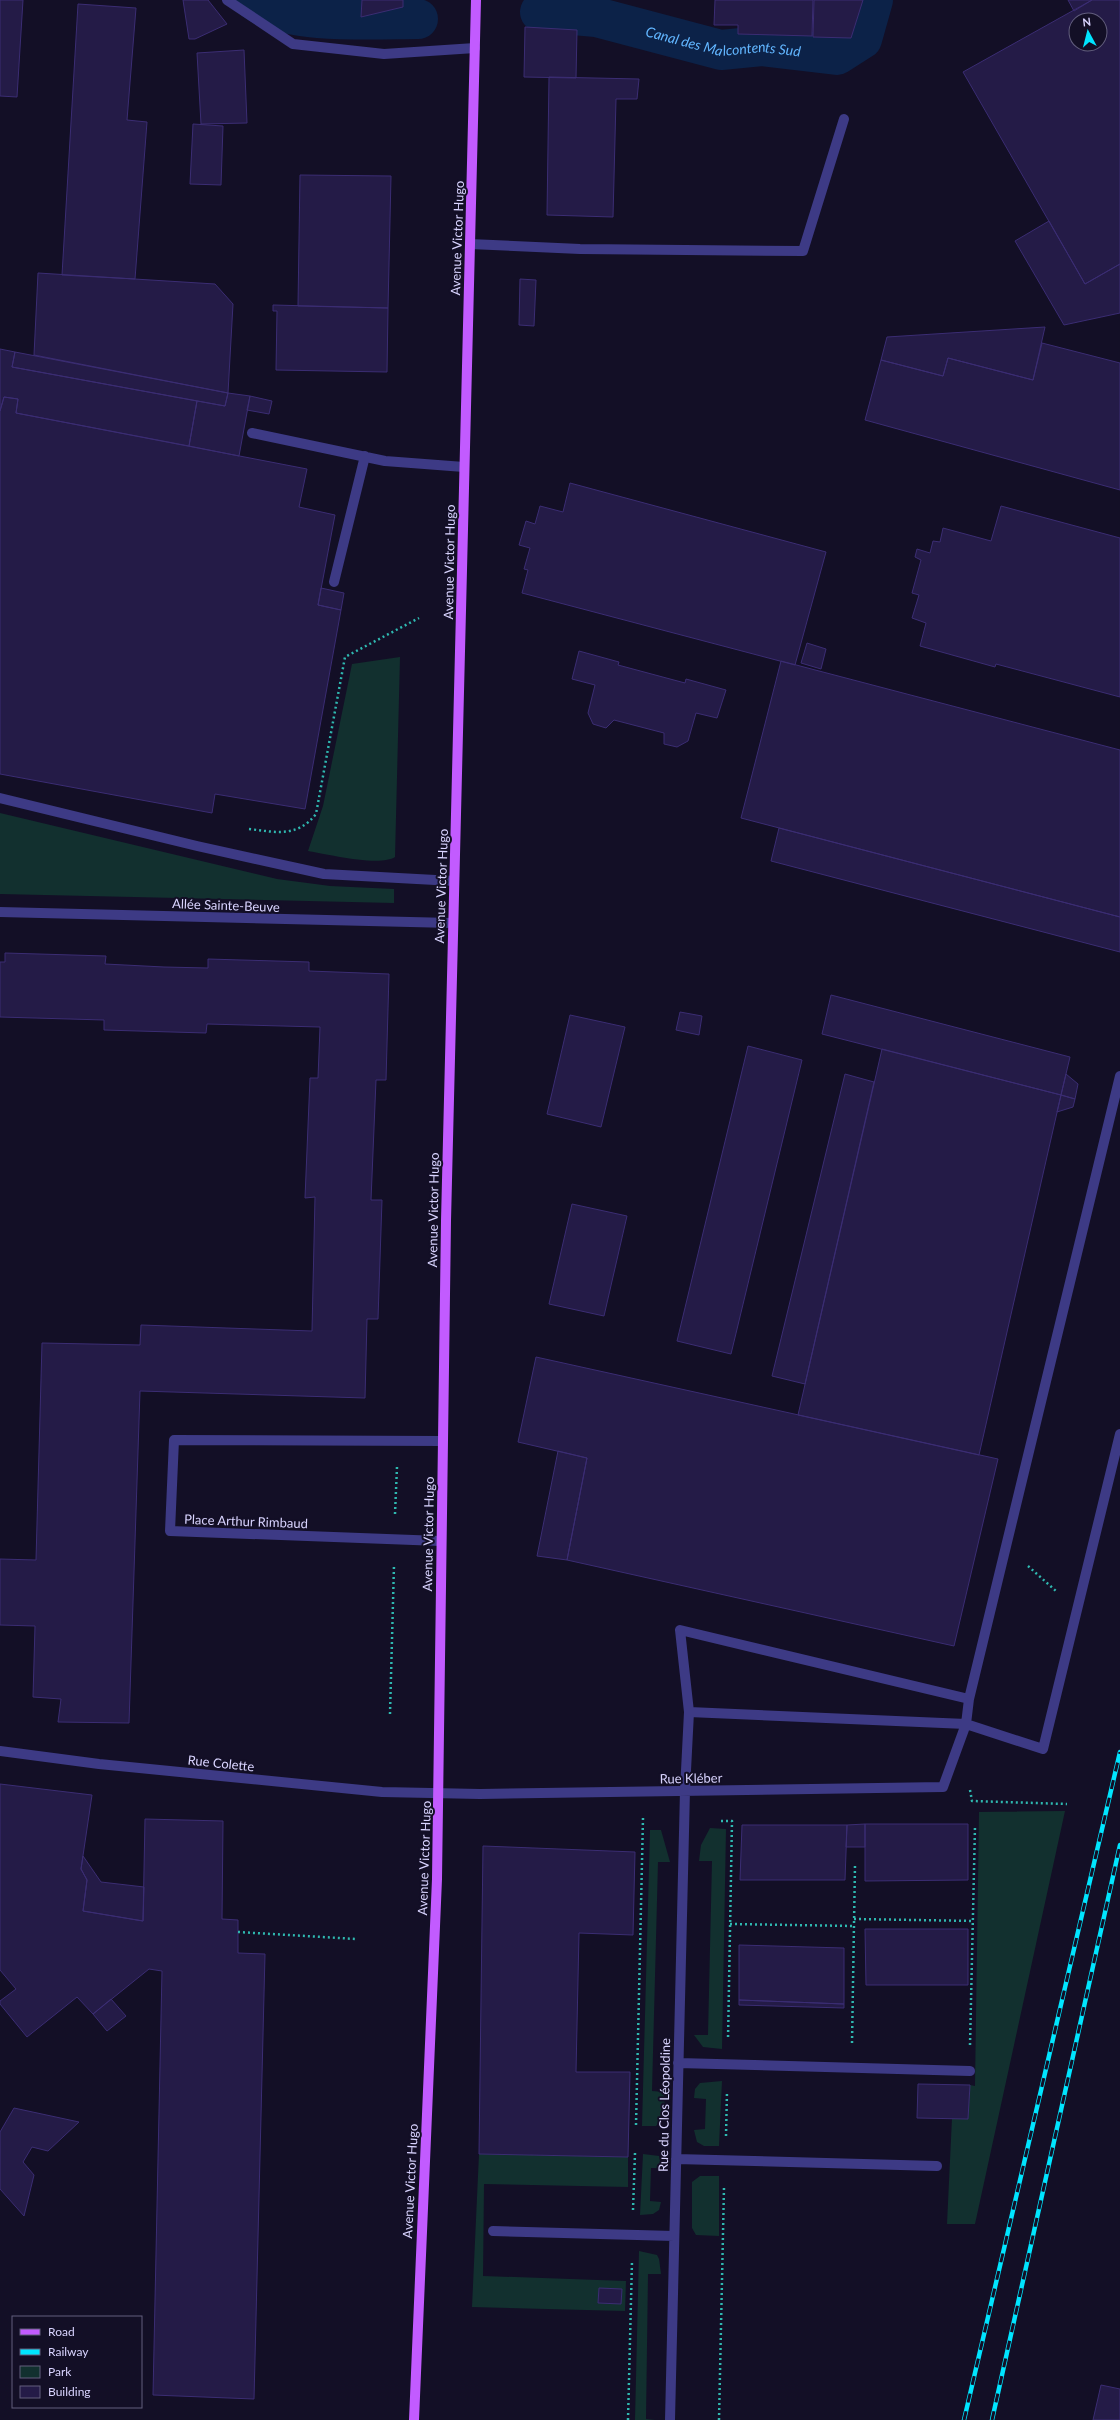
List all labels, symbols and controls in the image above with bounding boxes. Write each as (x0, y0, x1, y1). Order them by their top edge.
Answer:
north arrow (1068, 12, 1108, 52)
text: N (1082, 15, 1092, 29)
water label: Canal des Malcontents Sud (644, 22, 802, 59)
street label: Avenue Victor Hugo (447, 180, 467, 296)
street label: Avenue Victor Hugo (440, 504, 458, 620)
street label: Avenue Victor Hugo (431, 828, 451, 944)
street label: Allée Sainte-Beuve (172, 895, 280, 915)
street label: Avenue Victor Hugo (424, 1152, 442, 1268)
street label: Avenue Victor Hugo (419, 1476, 437, 1592)
street label: Place Arthur Rimbaud (184, 1511, 308, 1531)
street label: Rue Colette (187, 1752, 255, 1774)
street label: Rue Kléber (659, 1769, 723, 1787)
street label: Avenue Victor Hugo (414, 1800, 434, 1916)
street label: Rue du Clos Léopoldine (655, 2038, 673, 2172)
street label: Avenue Victor Hugo (399, 2123, 421, 2239)
legend (12, 2316, 142, 2408)
text: Road (48, 2324, 75, 2339)
text: Railway (48, 2344, 89, 2359)
text: Park (48, 2364, 72, 2379)
text: Building (48, 2384, 91, 2399)

